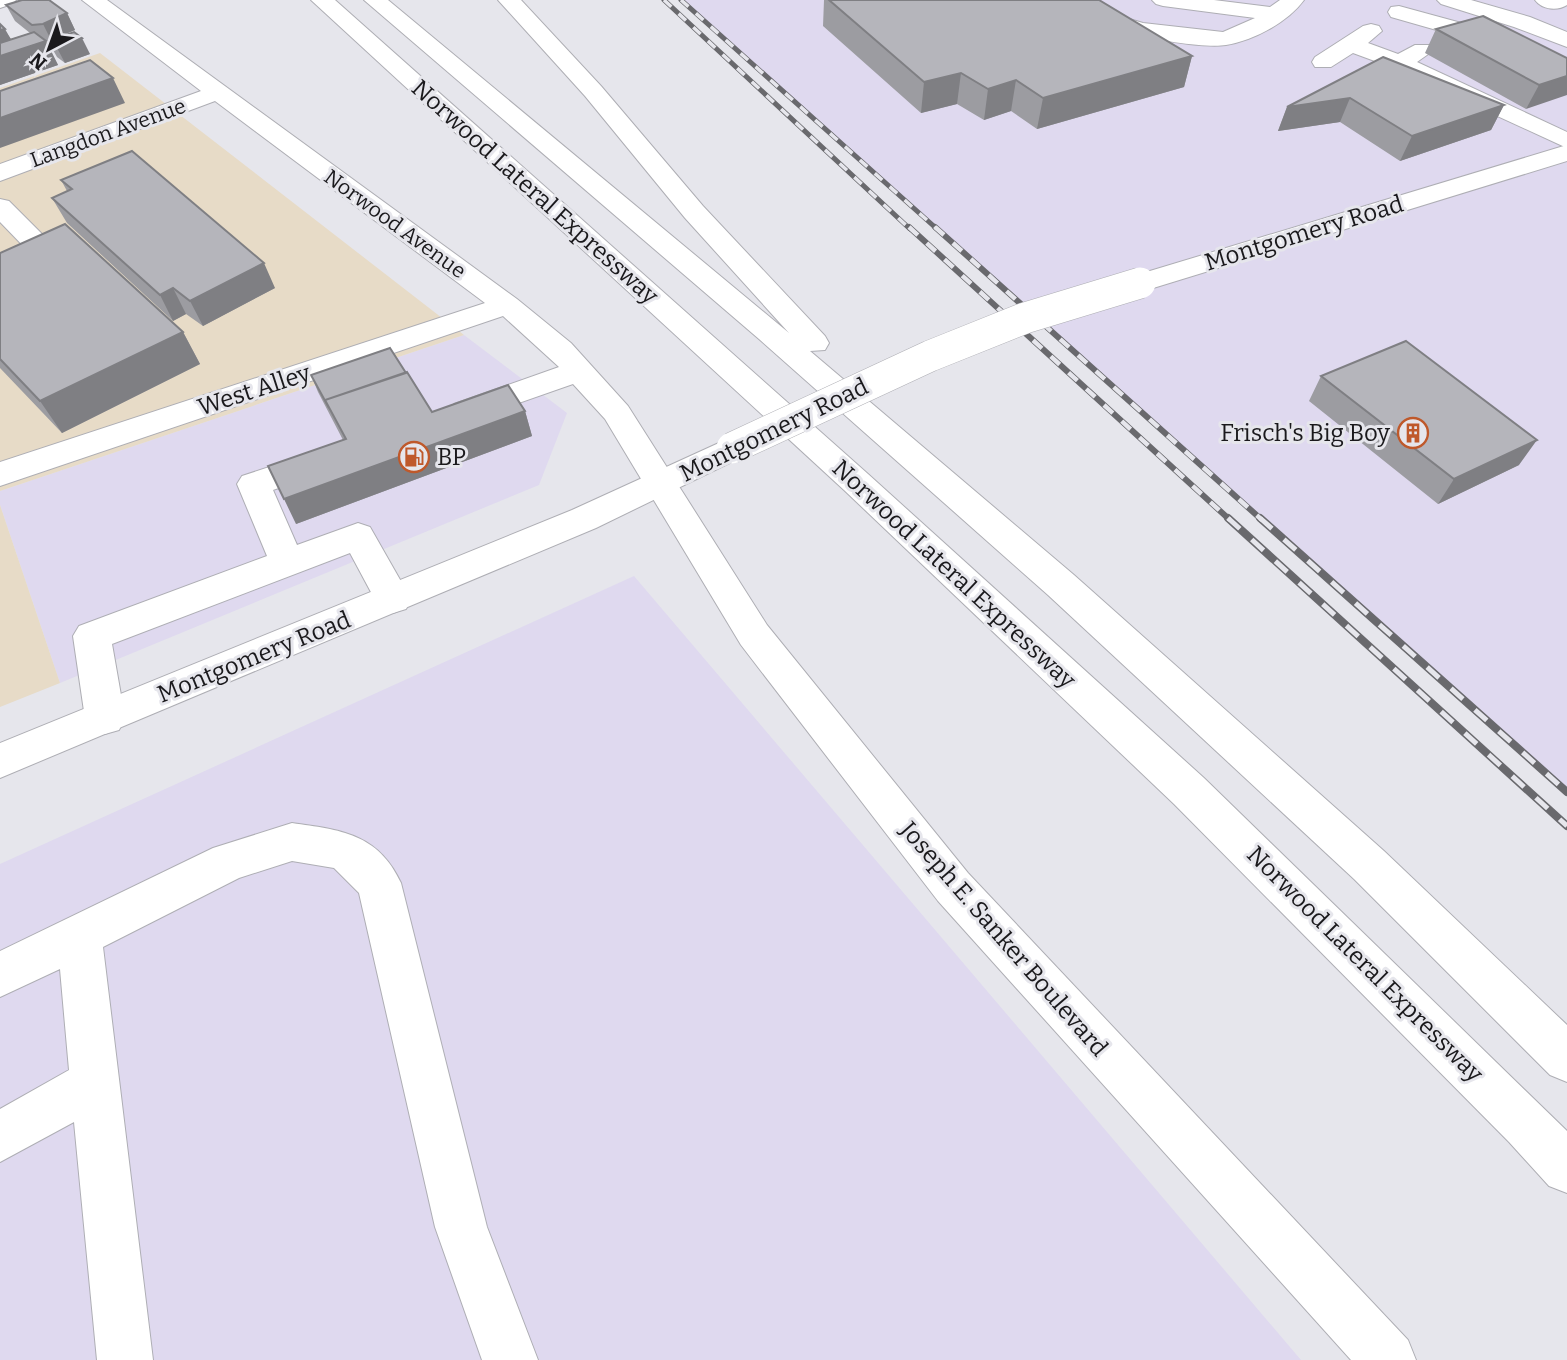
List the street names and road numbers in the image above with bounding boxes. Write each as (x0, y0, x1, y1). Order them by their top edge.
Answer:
street label: Norwood Lateral Expressway (406, 74, 664, 310)
street label: Langdon Avenue (27, 93, 189, 173)
street label: Norwood Avenue (319, 164, 471, 284)
street label: Montgomery Road (1201, 189, 1407, 277)
street label: West Alley (194, 359, 314, 421)
street label: Montgomery Road (675, 372, 873, 488)
street label: Norwood Lateral Expressway (827, 454, 1081, 694)
street label: Montgomery Road (153, 605, 355, 709)
street label: Joseph E. Sanker Boulevard (894, 815, 1113, 1062)
street label: Norwood Lateral Expressway (1241, 840, 1489, 1088)

